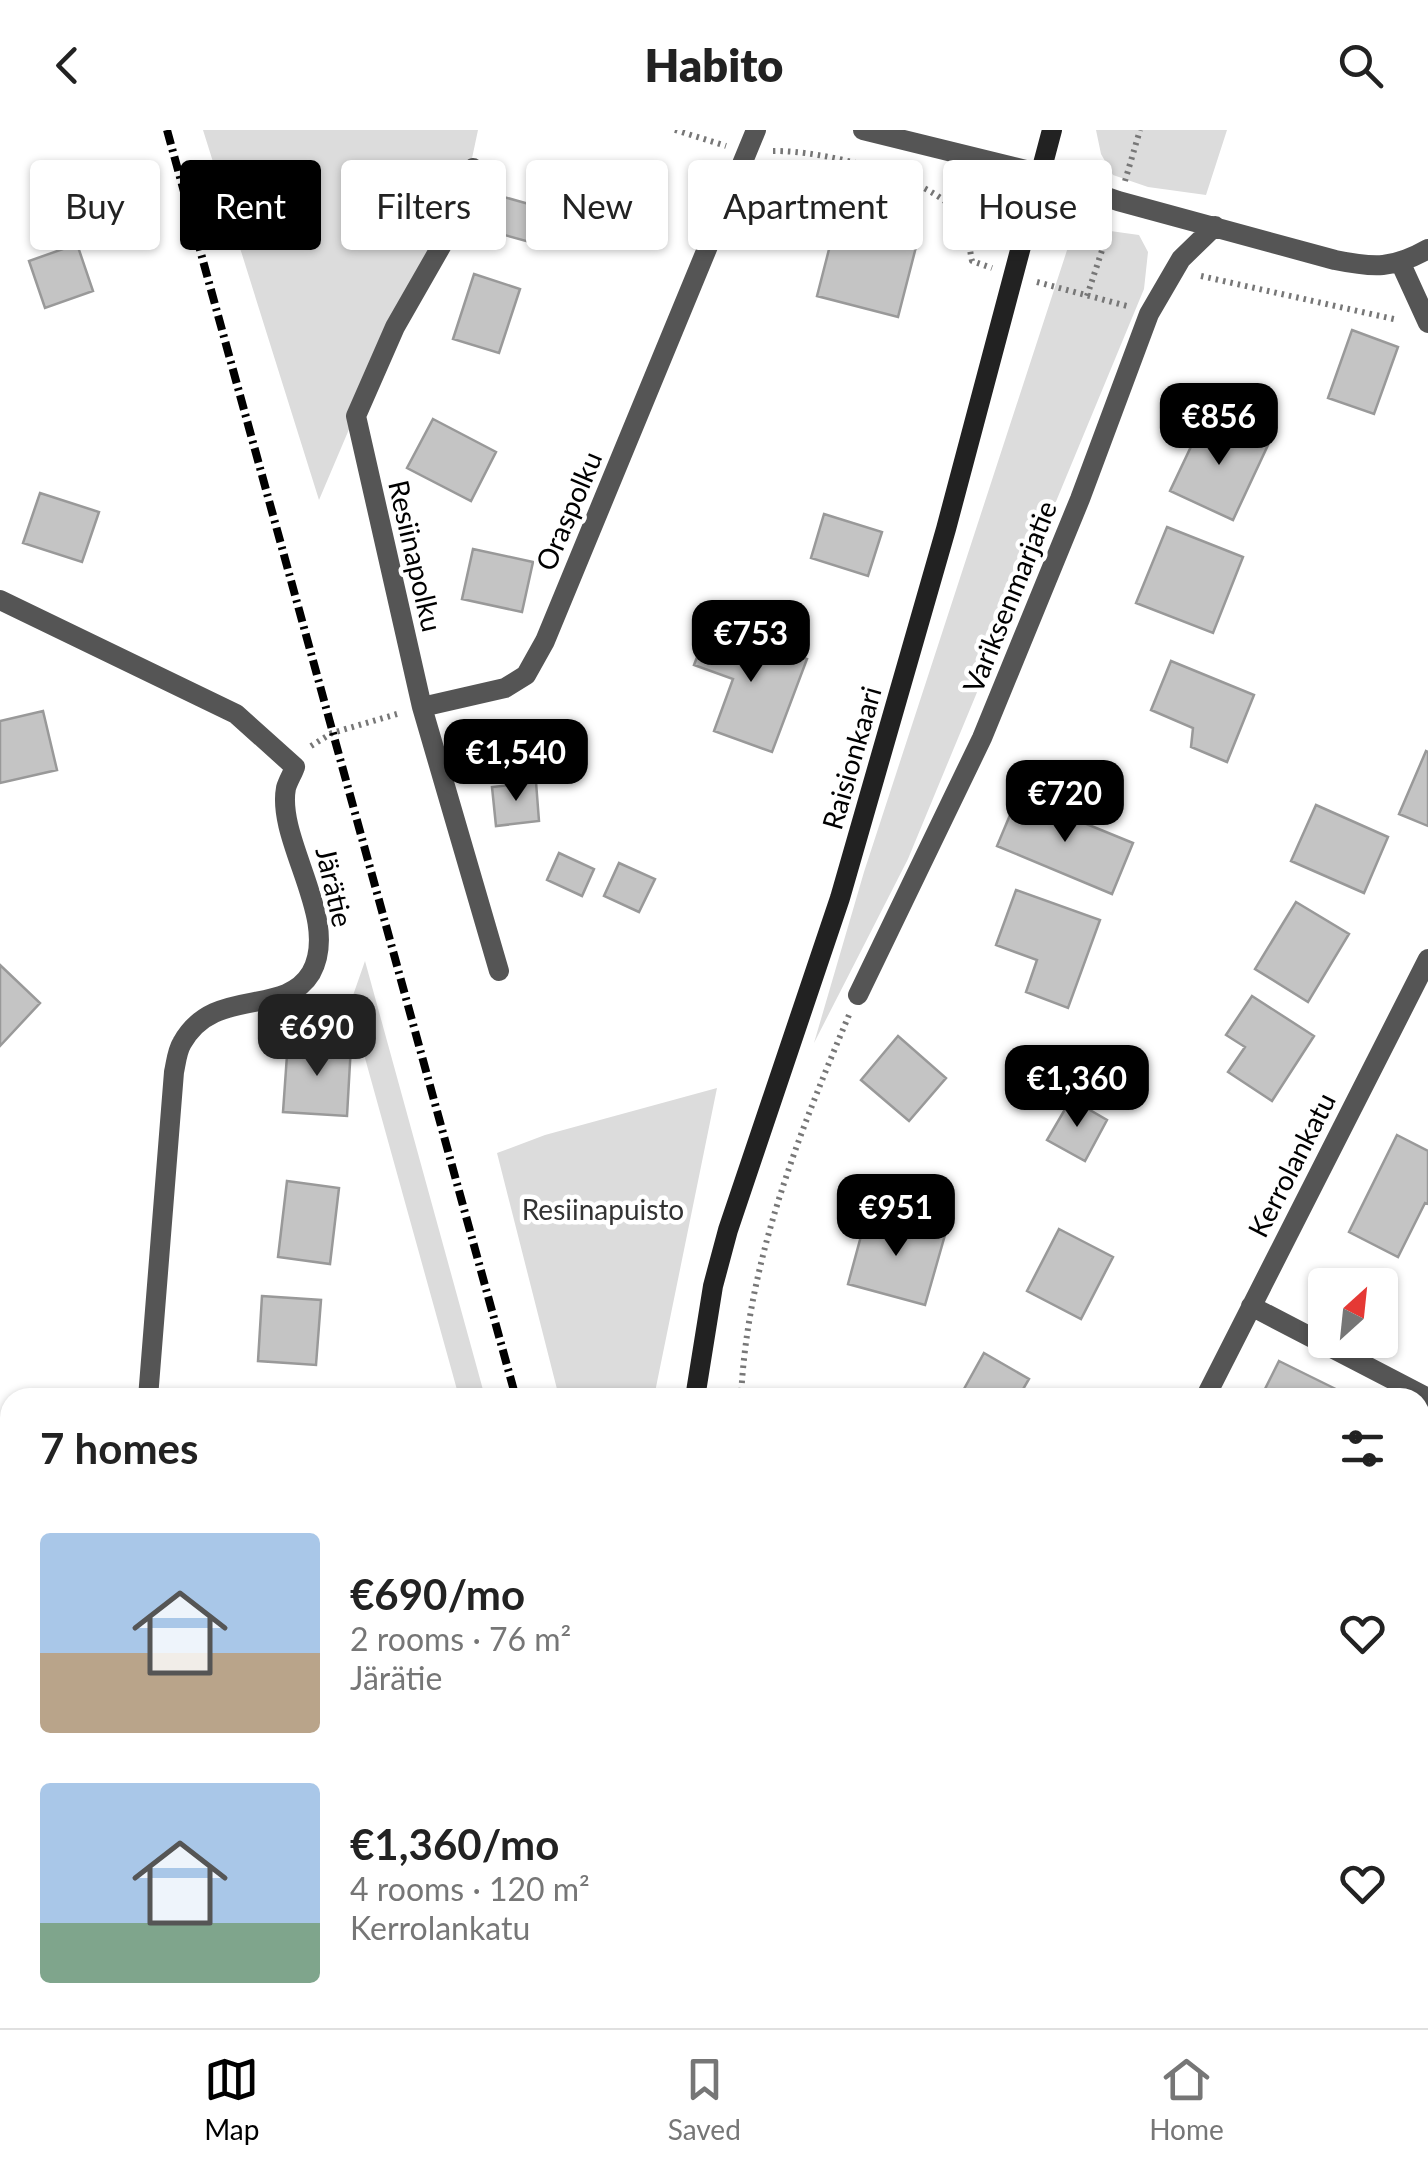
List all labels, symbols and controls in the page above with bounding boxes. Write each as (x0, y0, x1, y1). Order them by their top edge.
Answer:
icon: back (40, 38, 95, 93)
text: Habito (645, 38, 783, 92)
icon: search (1333, 38, 1388, 93)
chip: Buy (30, 160, 160, 250)
chip: Rent (180, 160, 321, 250)
chip: Filters (341, 160, 506, 250)
chip: New (526, 160, 668, 250)
chip: Apartment (688, 160, 923, 250)
chip: House (943, 160, 1112, 250)
pin: €856 (1160, 383, 1278, 468)
text: €856 (1182, 396, 1256, 435)
street label: Oraspolku (528, 446, 608, 575)
street label: Resiinapolku (382, 477, 450, 635)
street label: Variksenmarjatie (955, 496, 1063, 698)
pin: €753 (692, 600, 810, 685)
text: €753 (714, 613, 788, 652)
street label: Raisionkaari (814, 682, 888, 833)
pin: €1,540 (435, 719, 597, 804)
text: €1,540 (466, 732, 566, 771)
pin: €720 (1006, 760, 1124, 845)
text: €720 (1028, 773, 1102, 812)
street label: Järätie (309, 844, 361, 930)
pin: €690 (258, 994, 376, 1079)
text: €690 (280, 1007, 354, 1046)
pin: €1,360 (996, 1045, 1158, 1130)
text: €1,360 (1027, 1058, 1127, 1097)
street label: Kerrolankatu (1240, 1087, 1342, 1243)
pin: €951 (837, 1174, 955, 1259)
text: €951 (859, 1187, 933, 1226)
park label: Resiinapuisto (522, 1192, 684, 1226)
north arrow (1308, 1268, 1398, 1358)
map controls (1308, 1268, 1398, 1358)
icon: filters (1335, 1421, 1390, 1476)
text: 7 homes (40, 1423, 198, 1473)
text: €690/mo (350, 1569, 525, 1619)
icon: home (120, 1573, 240, 1693)
icon: heart (1335, 1606, 1390, 1661)
text: 2 rooms · 76 m² (350, 1619, 571, 1658)
text: Järätie (350, 1658, 442, 1697)
text: €1,360/mo (350, 1819, 559, 1869)
icon: home (120, 1823, 240, 1943)
icon: heart (1335, 1856, 1390, 1911)
text: 4 rooms · 120 m² (350, 1869, 590, 1908)
text: Kerrolankatu (350, 1908, 530, 1947)
tab: Map (204, 2052, 259, 2146)
tab: Saved (668, 2052, 741, 2146)
tab: Home (1149, 2052, 1224, 2146)

